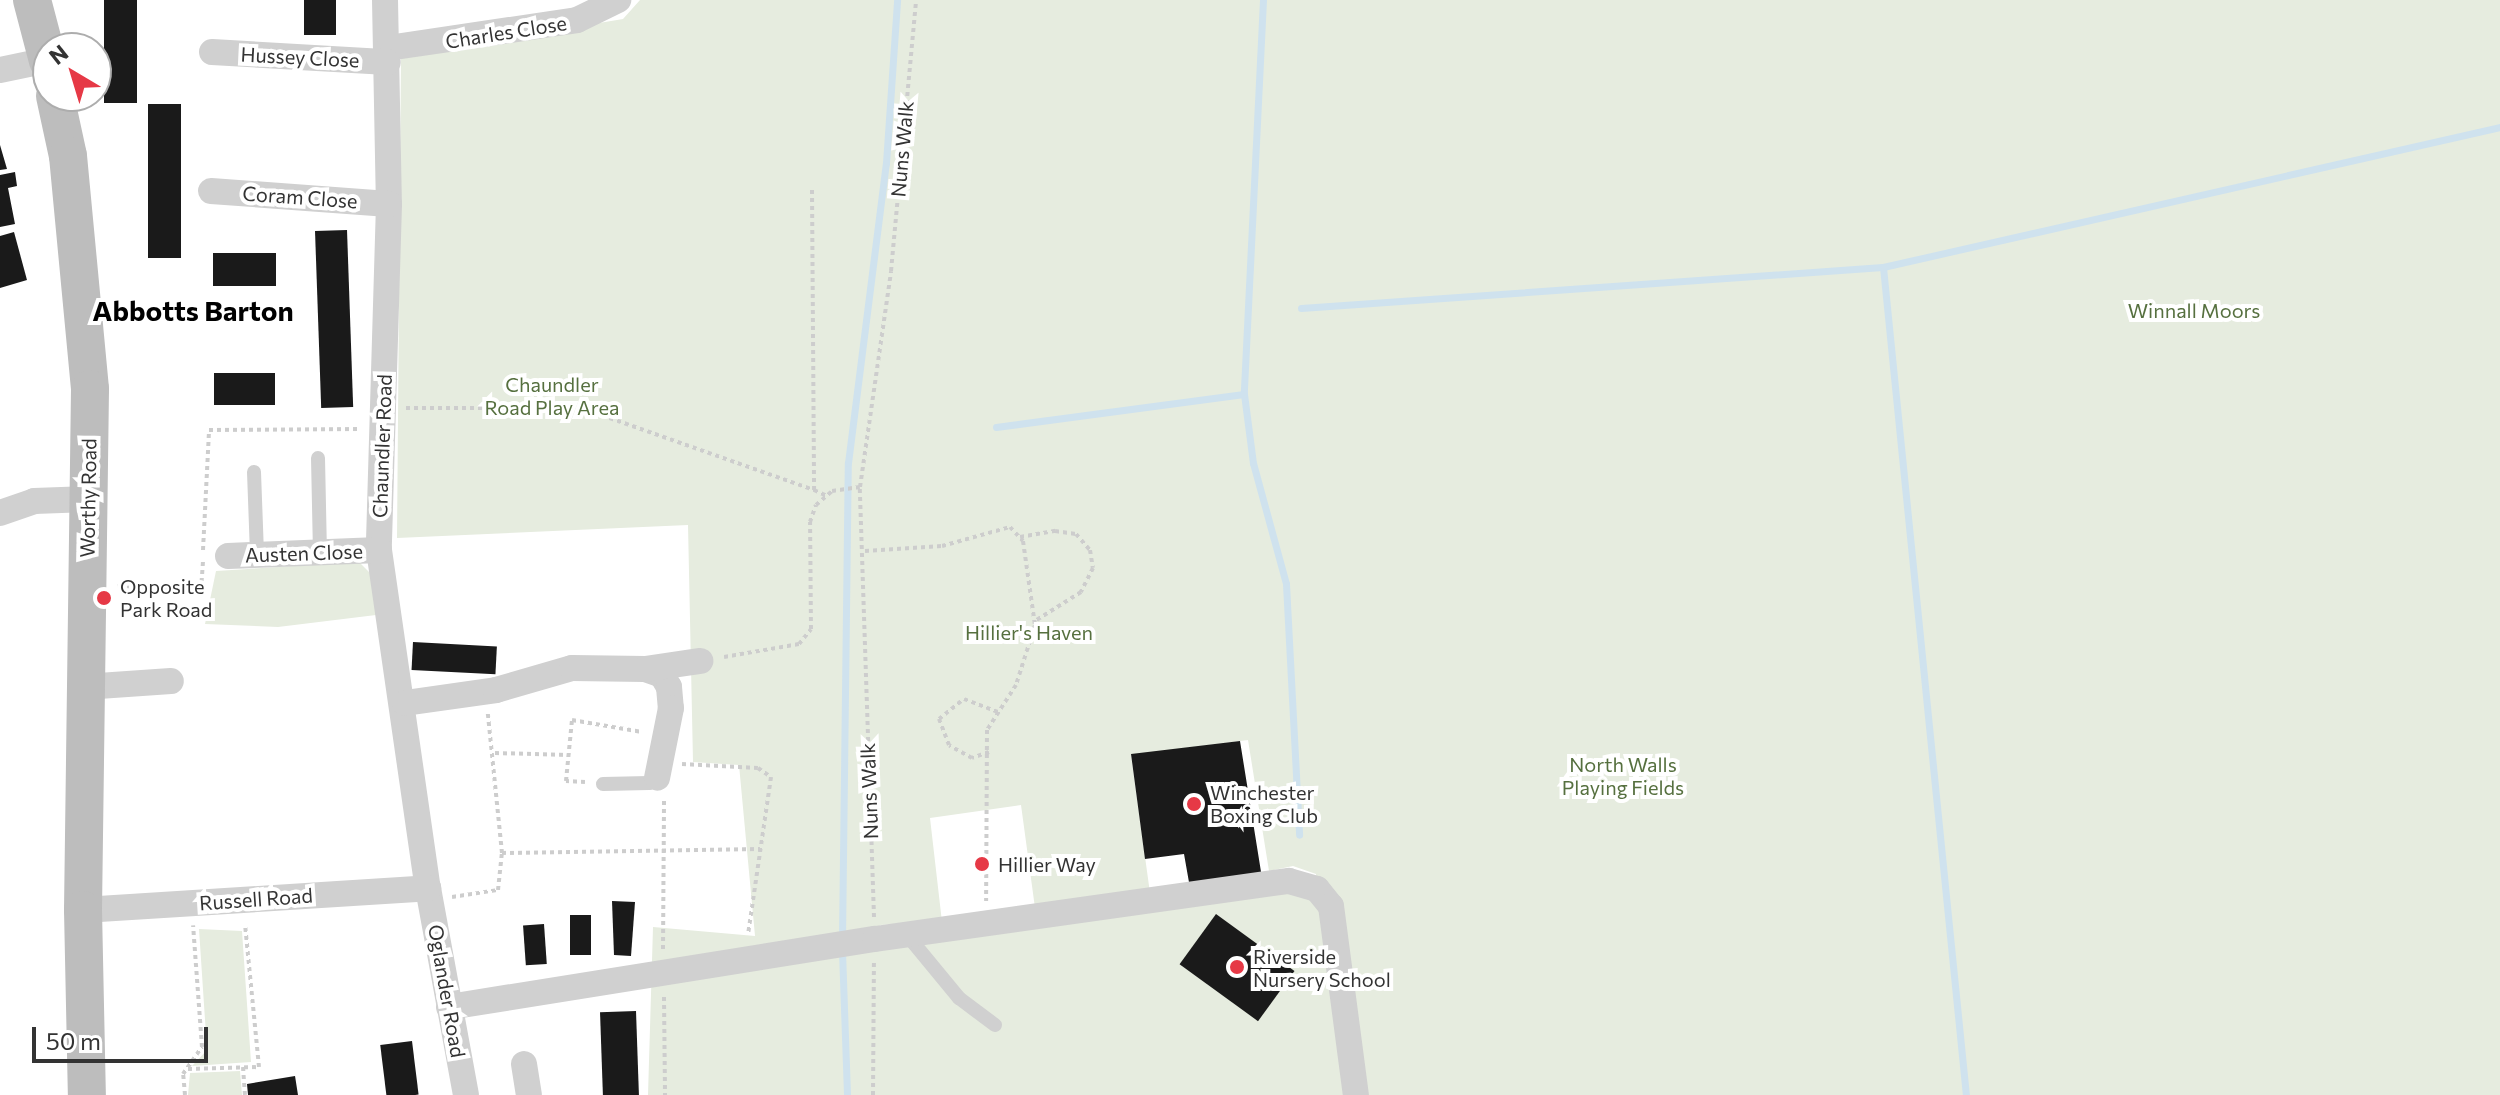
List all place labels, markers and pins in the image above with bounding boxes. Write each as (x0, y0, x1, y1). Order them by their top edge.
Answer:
place label: Opposite Park Road (120, 574, 212, 621)
marker: Opposite Park Road (95, 589, 113, 607)
place label: Winchester Boxing Club (1210, 780, 1318, 827)
marker: Winchester Boxing Club (1185, 795, 1203, 813)
place label: Hillier Way (998, 852, 1096, 876)
marker: Hillier Way (973, 855, 991, 873)
place label: Riverside Nursery School (1253, 944, 1391, 991)
marker: Riverside Nursery School (1228, 958, 1246, 976)

